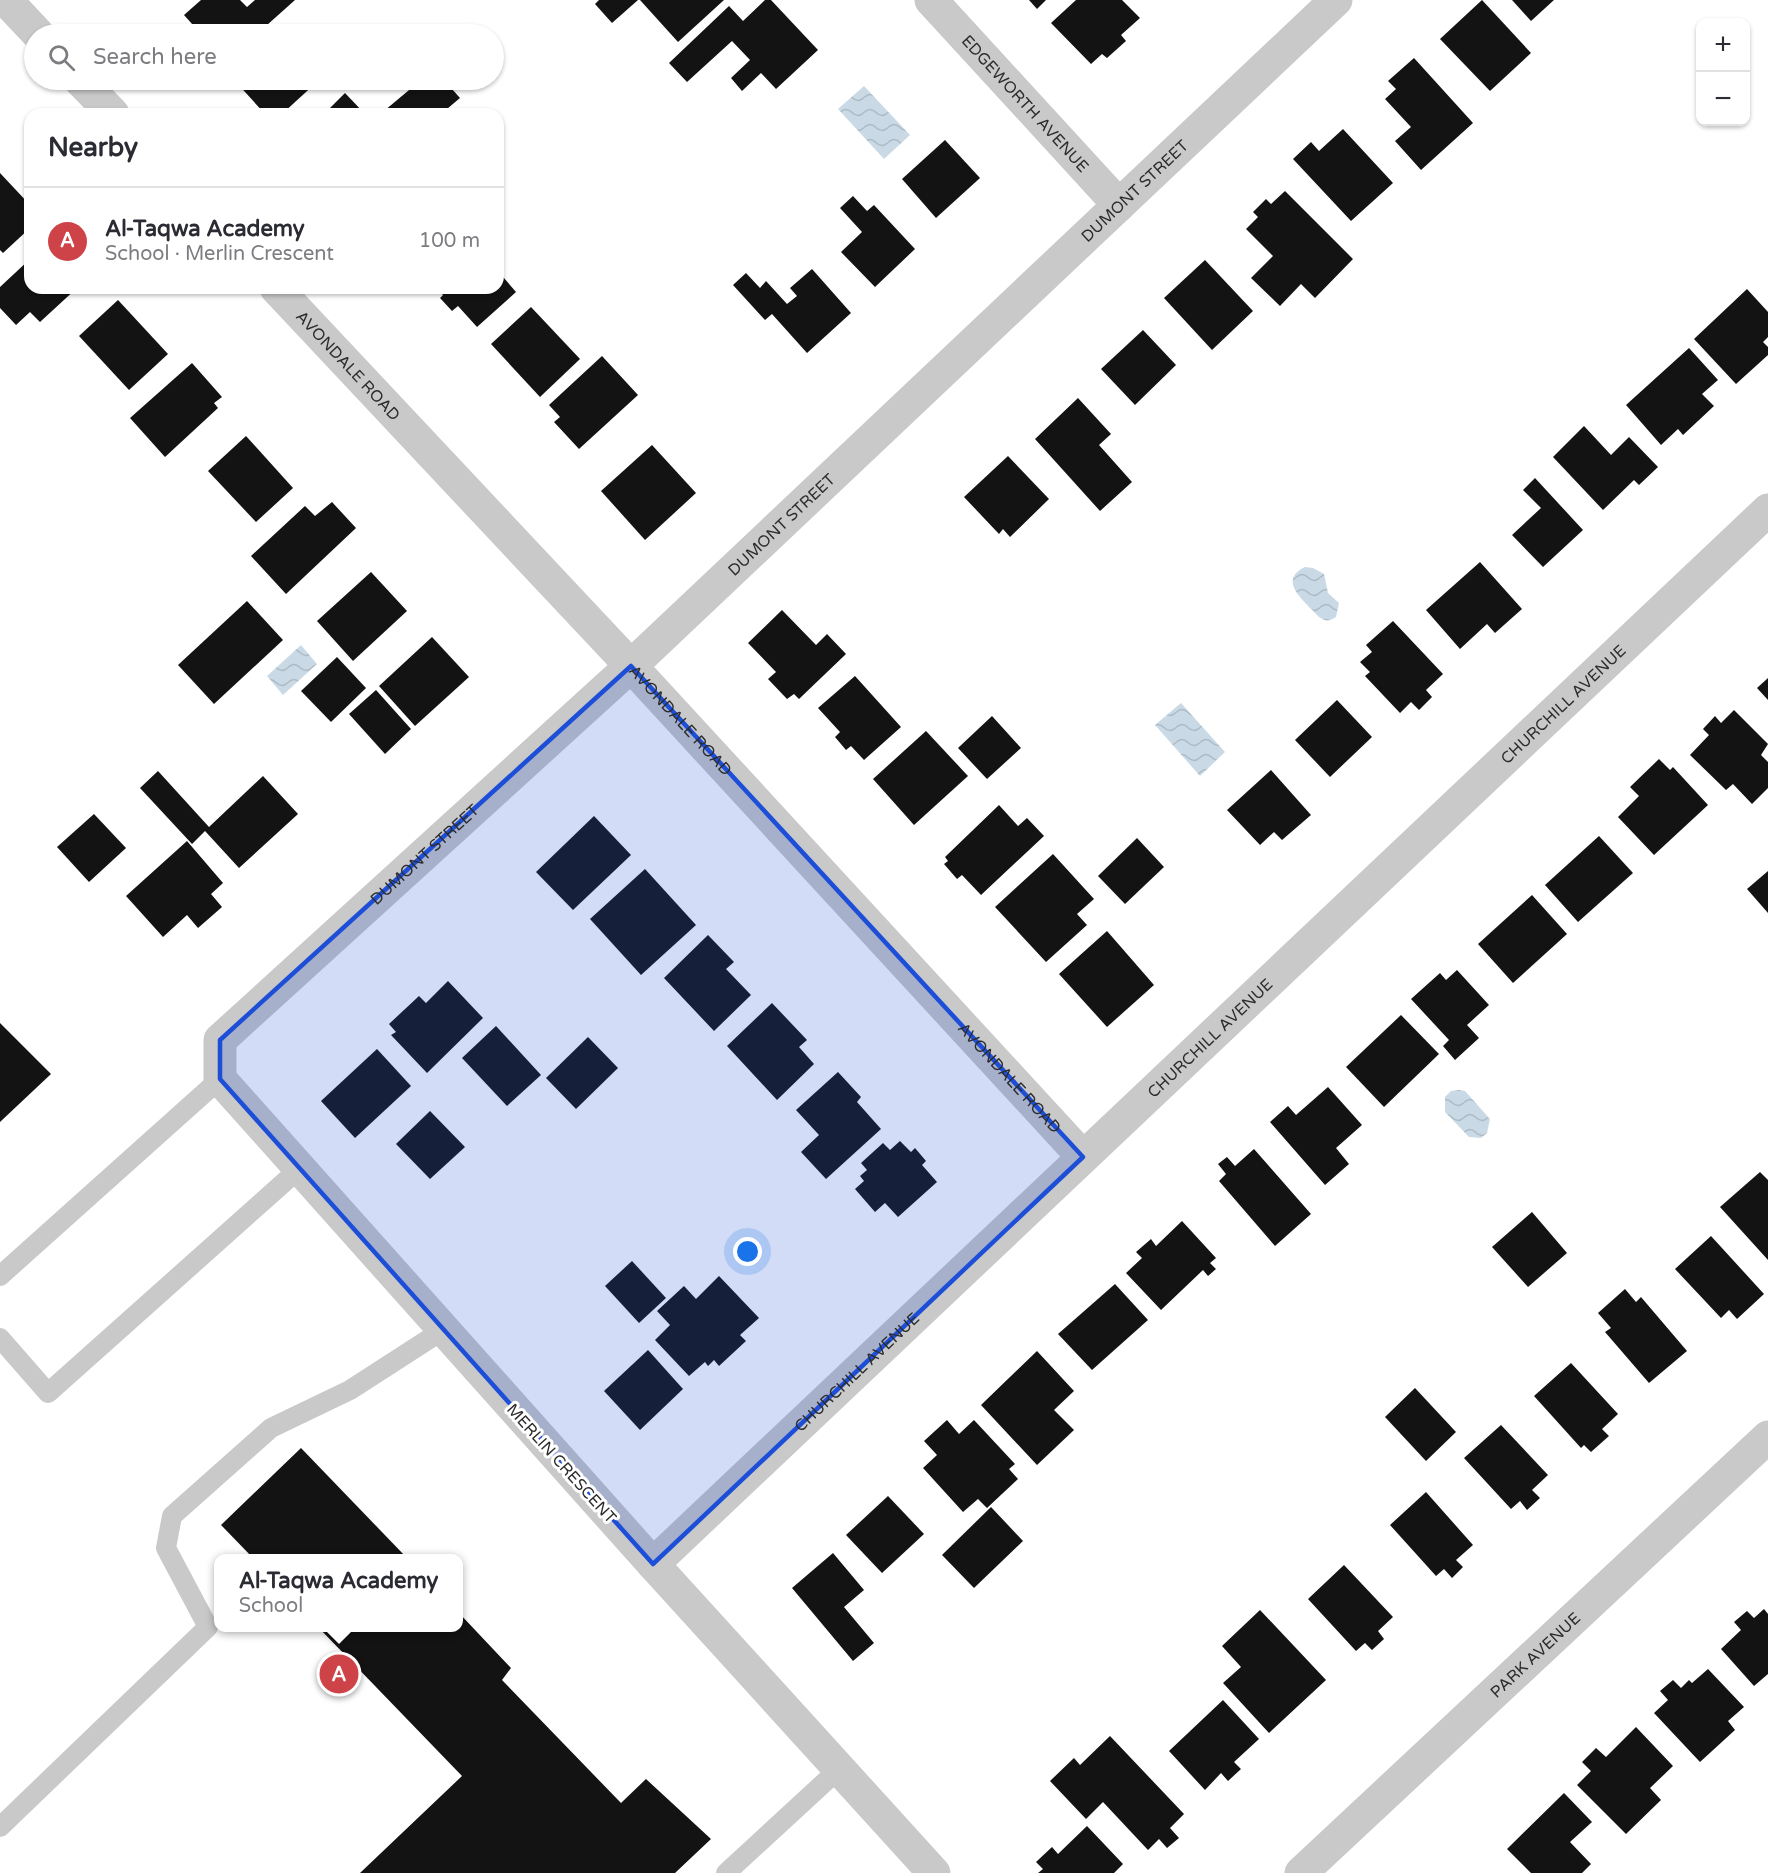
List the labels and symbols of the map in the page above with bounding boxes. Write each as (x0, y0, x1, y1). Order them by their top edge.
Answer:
street label: EDGEWORTH AVENUE (957, 31, 1093, 177)
street label: DUMONT STREET (1077, 136, 1193, 247)
street label: AVONDALE ROAD (291, 307, 404, 425)
street label: DUMONT STREET (724, 469, 840, 580)
street label: CHURCHILL AVENUE (1497, 641, 1630, 769)
street label: AVONDALE ROAD (624, 661, 736, 780)
street label: DUMONT STREET (366, 800, 484, 909)
street label: CHURCHILL AVENUE (1144, 975, 1277, 1102)
street label: AVONDALE ROAD (953, 1019, 1065, 1138)
your location (733, 1237, 762, 1266)
street label: CHURCHILL AVENUE (790, 1308, 924, 1436)
street label: MERLIN CRESCENT (502, 1400, 620, 1528)
street label: PARK AVENUE (1486, 1608, 1585, 1702)
pin: A (320, 1652, 358, 1696)

